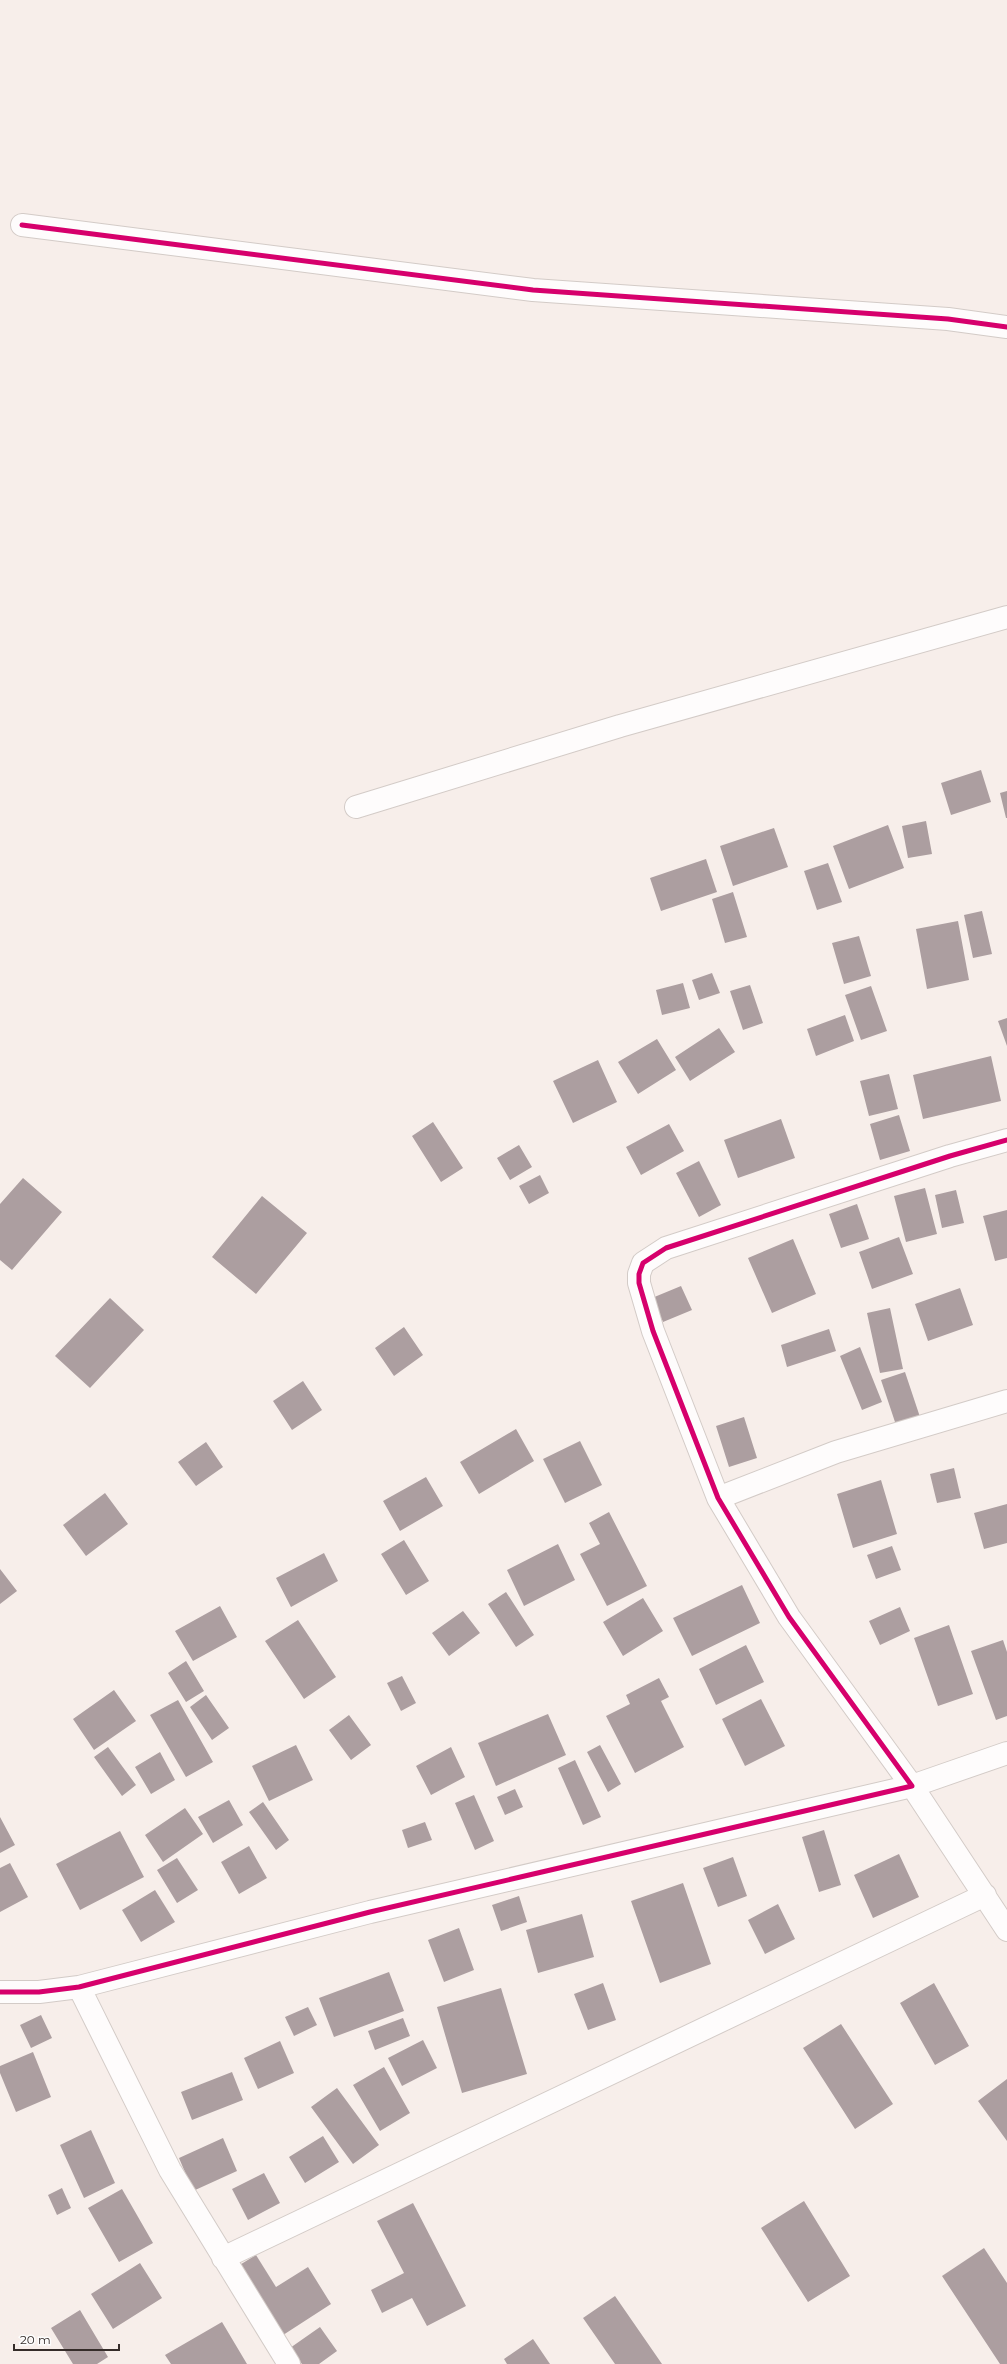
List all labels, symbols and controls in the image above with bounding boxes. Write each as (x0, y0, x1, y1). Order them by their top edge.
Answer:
scale bar (14, 2326, 119, 2352)
text: 20 m (20, 2332, 51, 2347)

